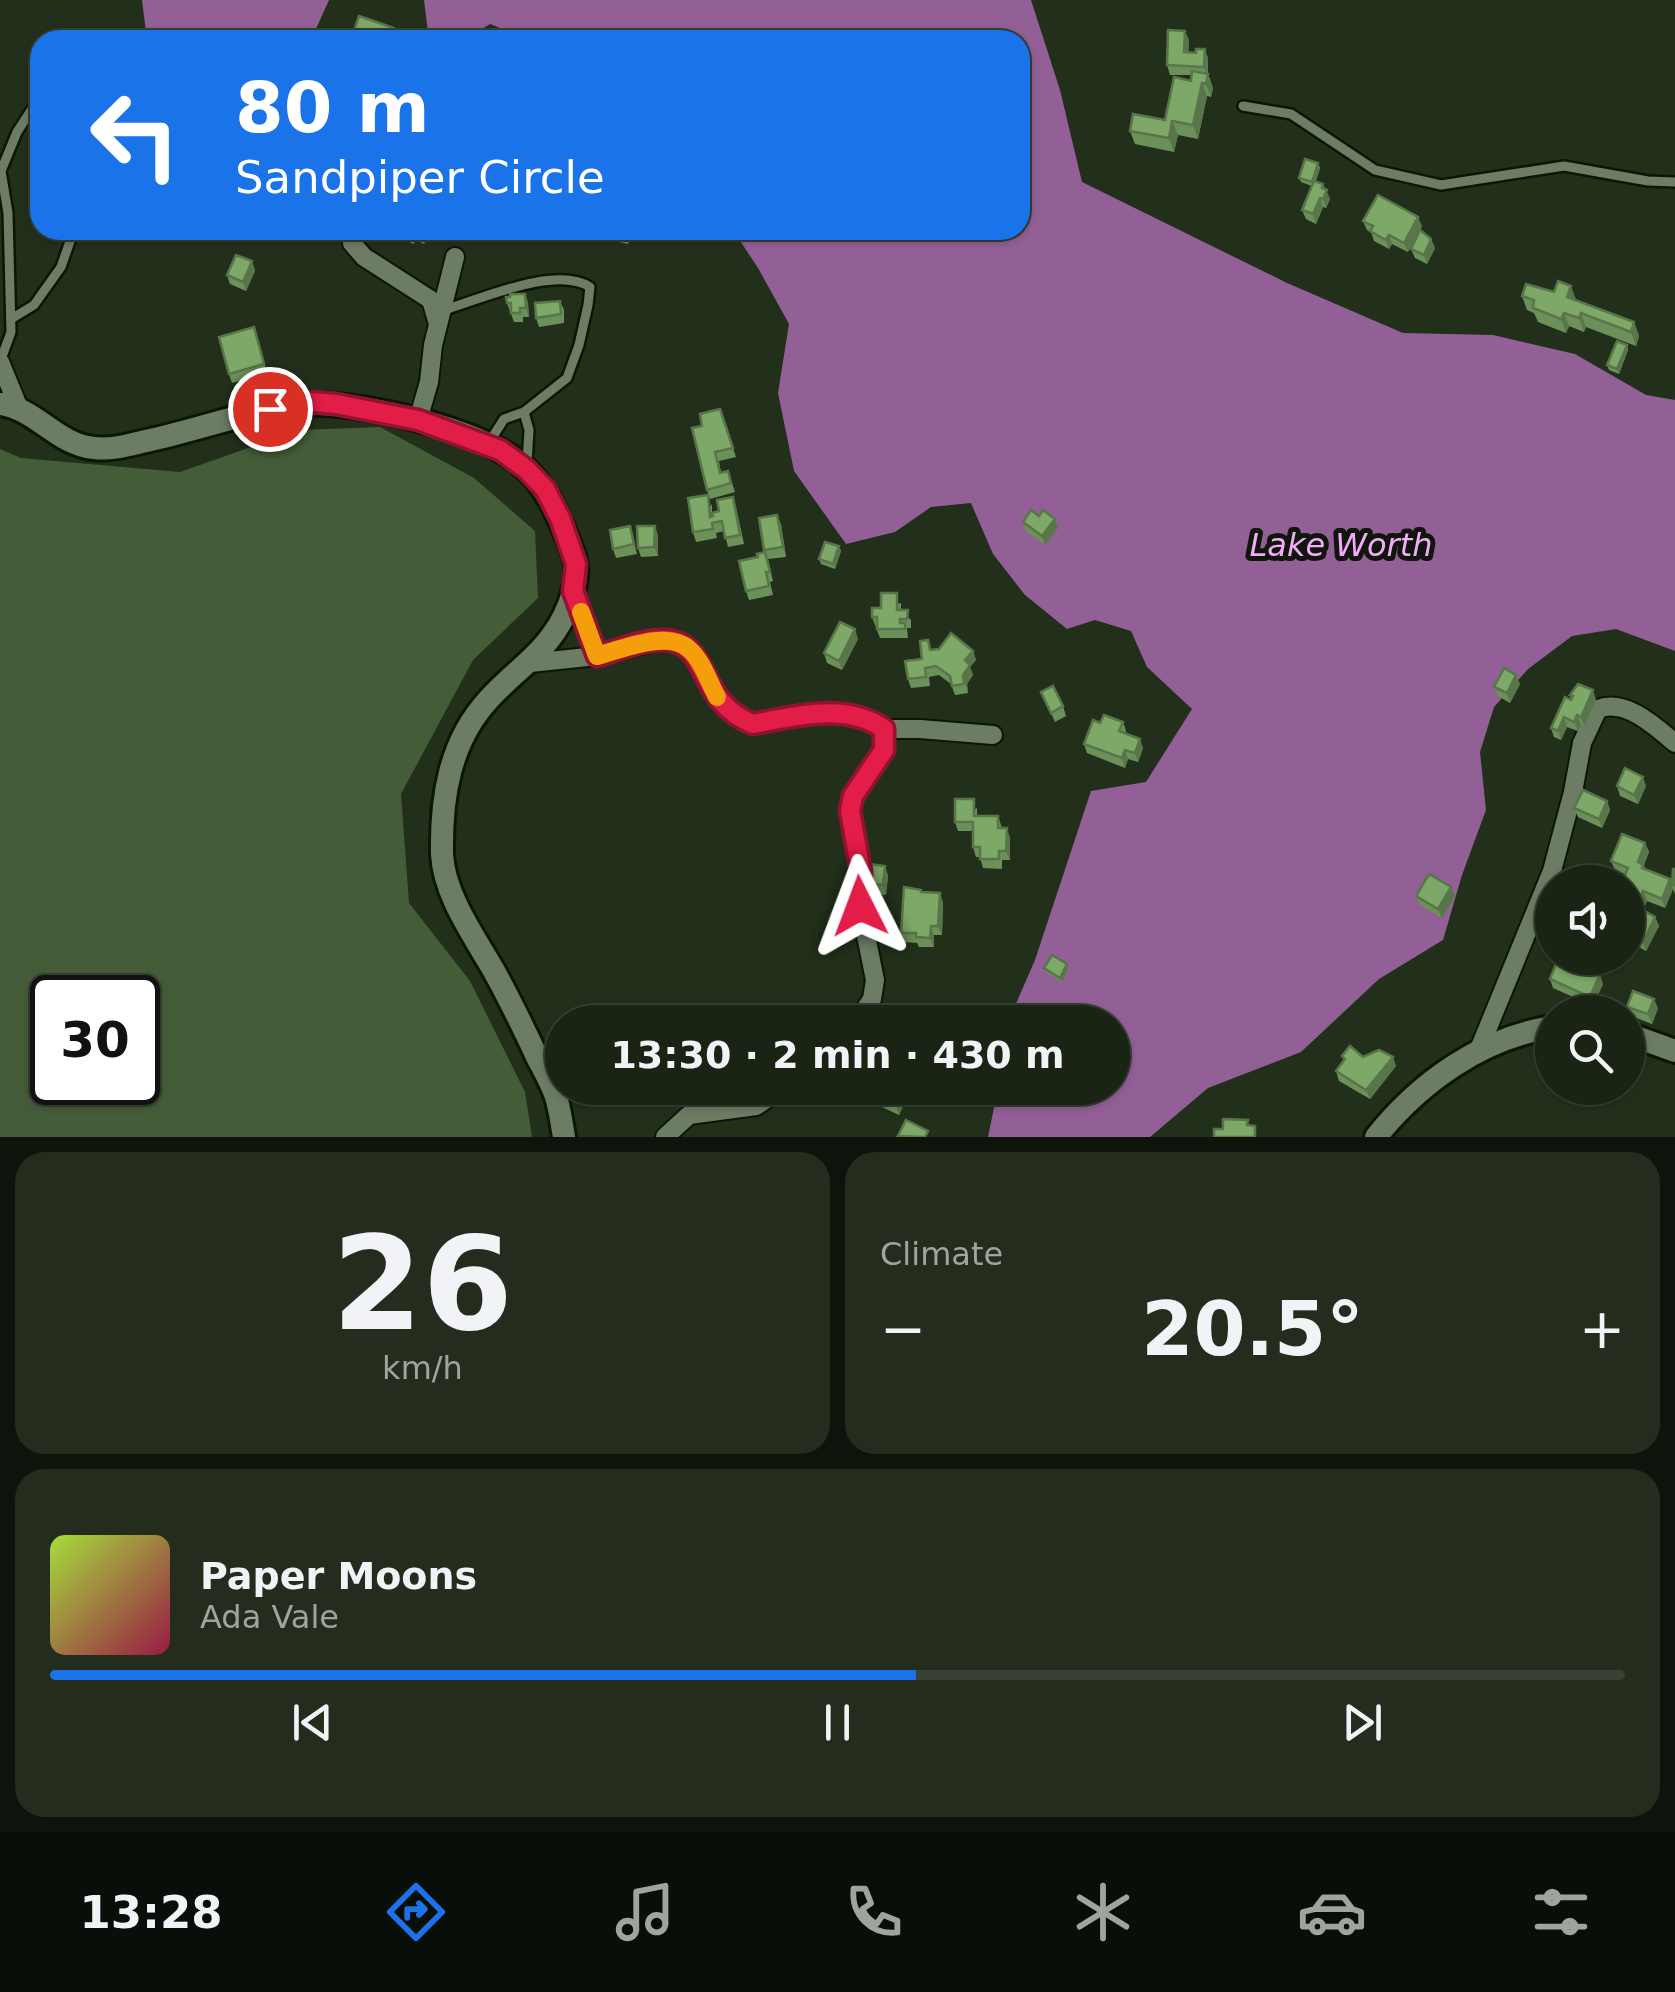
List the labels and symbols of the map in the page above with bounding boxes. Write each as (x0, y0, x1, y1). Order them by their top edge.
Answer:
pin (228, 367, 313, 452)
water label: Lake Worth (1249, 526, 1433, 564)
position arrow (808, 854, 912, 958)
speed limit sign: 30 (30, 975, 160, 1105)

